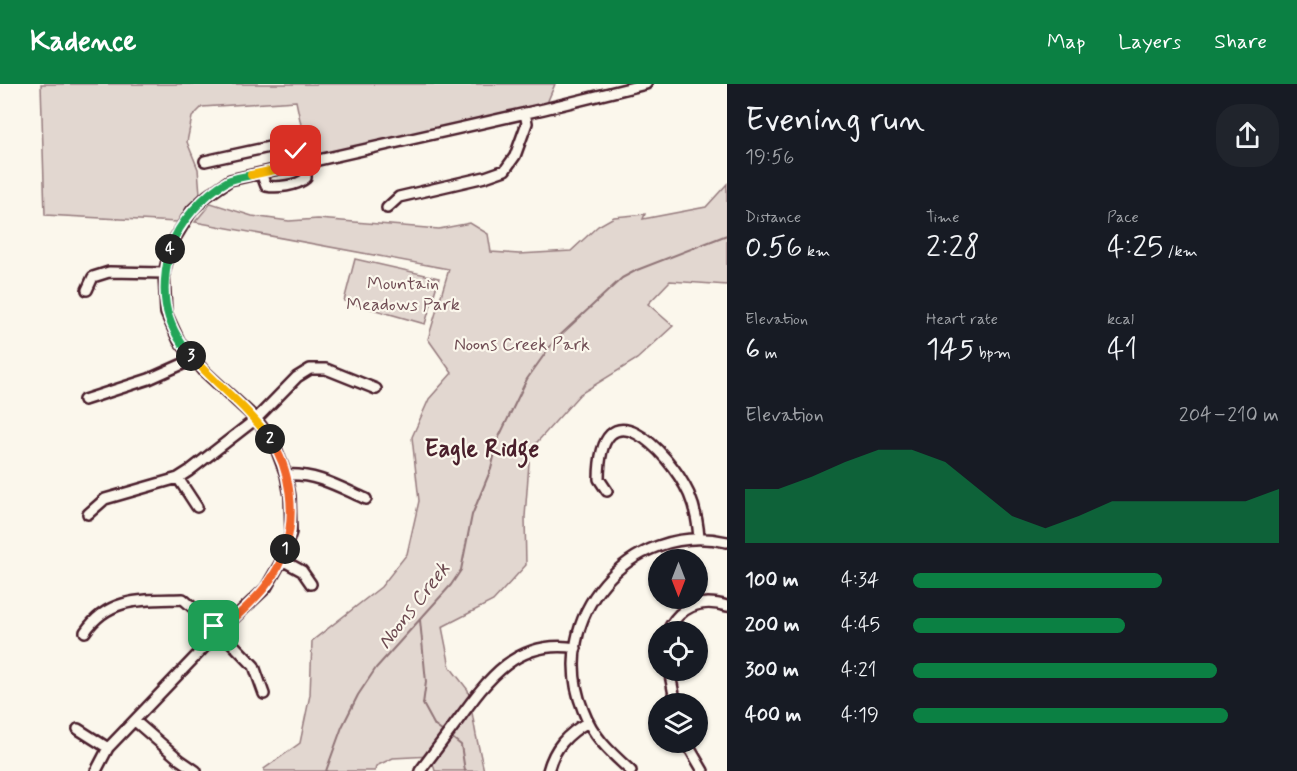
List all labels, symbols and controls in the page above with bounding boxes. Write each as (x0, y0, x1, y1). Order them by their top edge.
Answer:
text: Kadence (30, 24, 137, 61)
text: Map (1047, 28, 1085, 56)
text: Layers (1118, 28, 1181, 56)
text: Share (1214, 28, 1267, 56)
text: Evening run (745, 99, 925, 143)
button: share (1216, 104, 1279, 167)
pin (270, 125, 321, 176)
icon: check (279, 134, 312, 167)
text: 19:56 (745, 144, 794, 171)
text: Distance (745, 207, 801, 228)
text: Time (926, 207, 960, 228)
text: Pace (1107, 207, 1139, 228)
text: 0.56 (745, 228, 803, 267)
text: 2:28 (926, 228, 980, 267)
text: 4:25 (1107, 228, 1163, 267)
pin: 4 (155, 234, 185, 264)
text: 4 (165, 238, 175, 259)
text: km (803, 241, 830, 262)
text: /km (1163, 241, 1198, 262)
park label: Mountain Meadows Park (346, 272, 460, 317)
text: Elevation (745, 309, 808, 330)
text: Heart rate (926, 309, 998, 330)
text: kcal (1107, 309, 1134, 330)
text: 6 (745, 330, 760, 369)
text: 145 (926, 330, 974, 369)
text: 41 (1107, 330, 1137, 369)
park label: Noons Creek Park (454, 333, 590, 357)
pin: 3 (176, 341, 206, 371)
text: m (760, 343, 777, 364)
text: bpm (974, 343, 1011, 364)
text: 3 (187, 345, 195, 366)
text: Elevation (745, 402, 824, 429)
text: 204–210 m (1179, 402, 1279, 429)
pin: 2 (255, 424, 285, 454)
text: 2 (266, 428, 274, 449)
district label: Eagle Ridge (425, 434, 540, 468)
pin: 1 (270, 534, 300, 564)
text: 1 (281, 538, 289, 559)
north arrow (648, 549, 708, 609)
map controls (648, 549, 708, 753)
water label: Noons Creek (372, 557, 457, 655)
text: 100 m (745, 567, 799, 594)
text: 4:34 (841, 567, 879, 594)
pin (188, 600, 239, 651)
icon: arrive (197, 609, 230, 642)
text: 200 m (745, 612, 800, 639)
text: 4:45 (841, 612, 880, 639)
button: locate (648, 621, 708, 681)
text: 300 m (745, 657, 799, 684)
text: 4:21 (841, 657, 876, 684)
button: layers (648, 693, 708, 753)
text: 400 m (745, 702, 801, 729)
text: 4:19 (841, 702, 879, 729)

